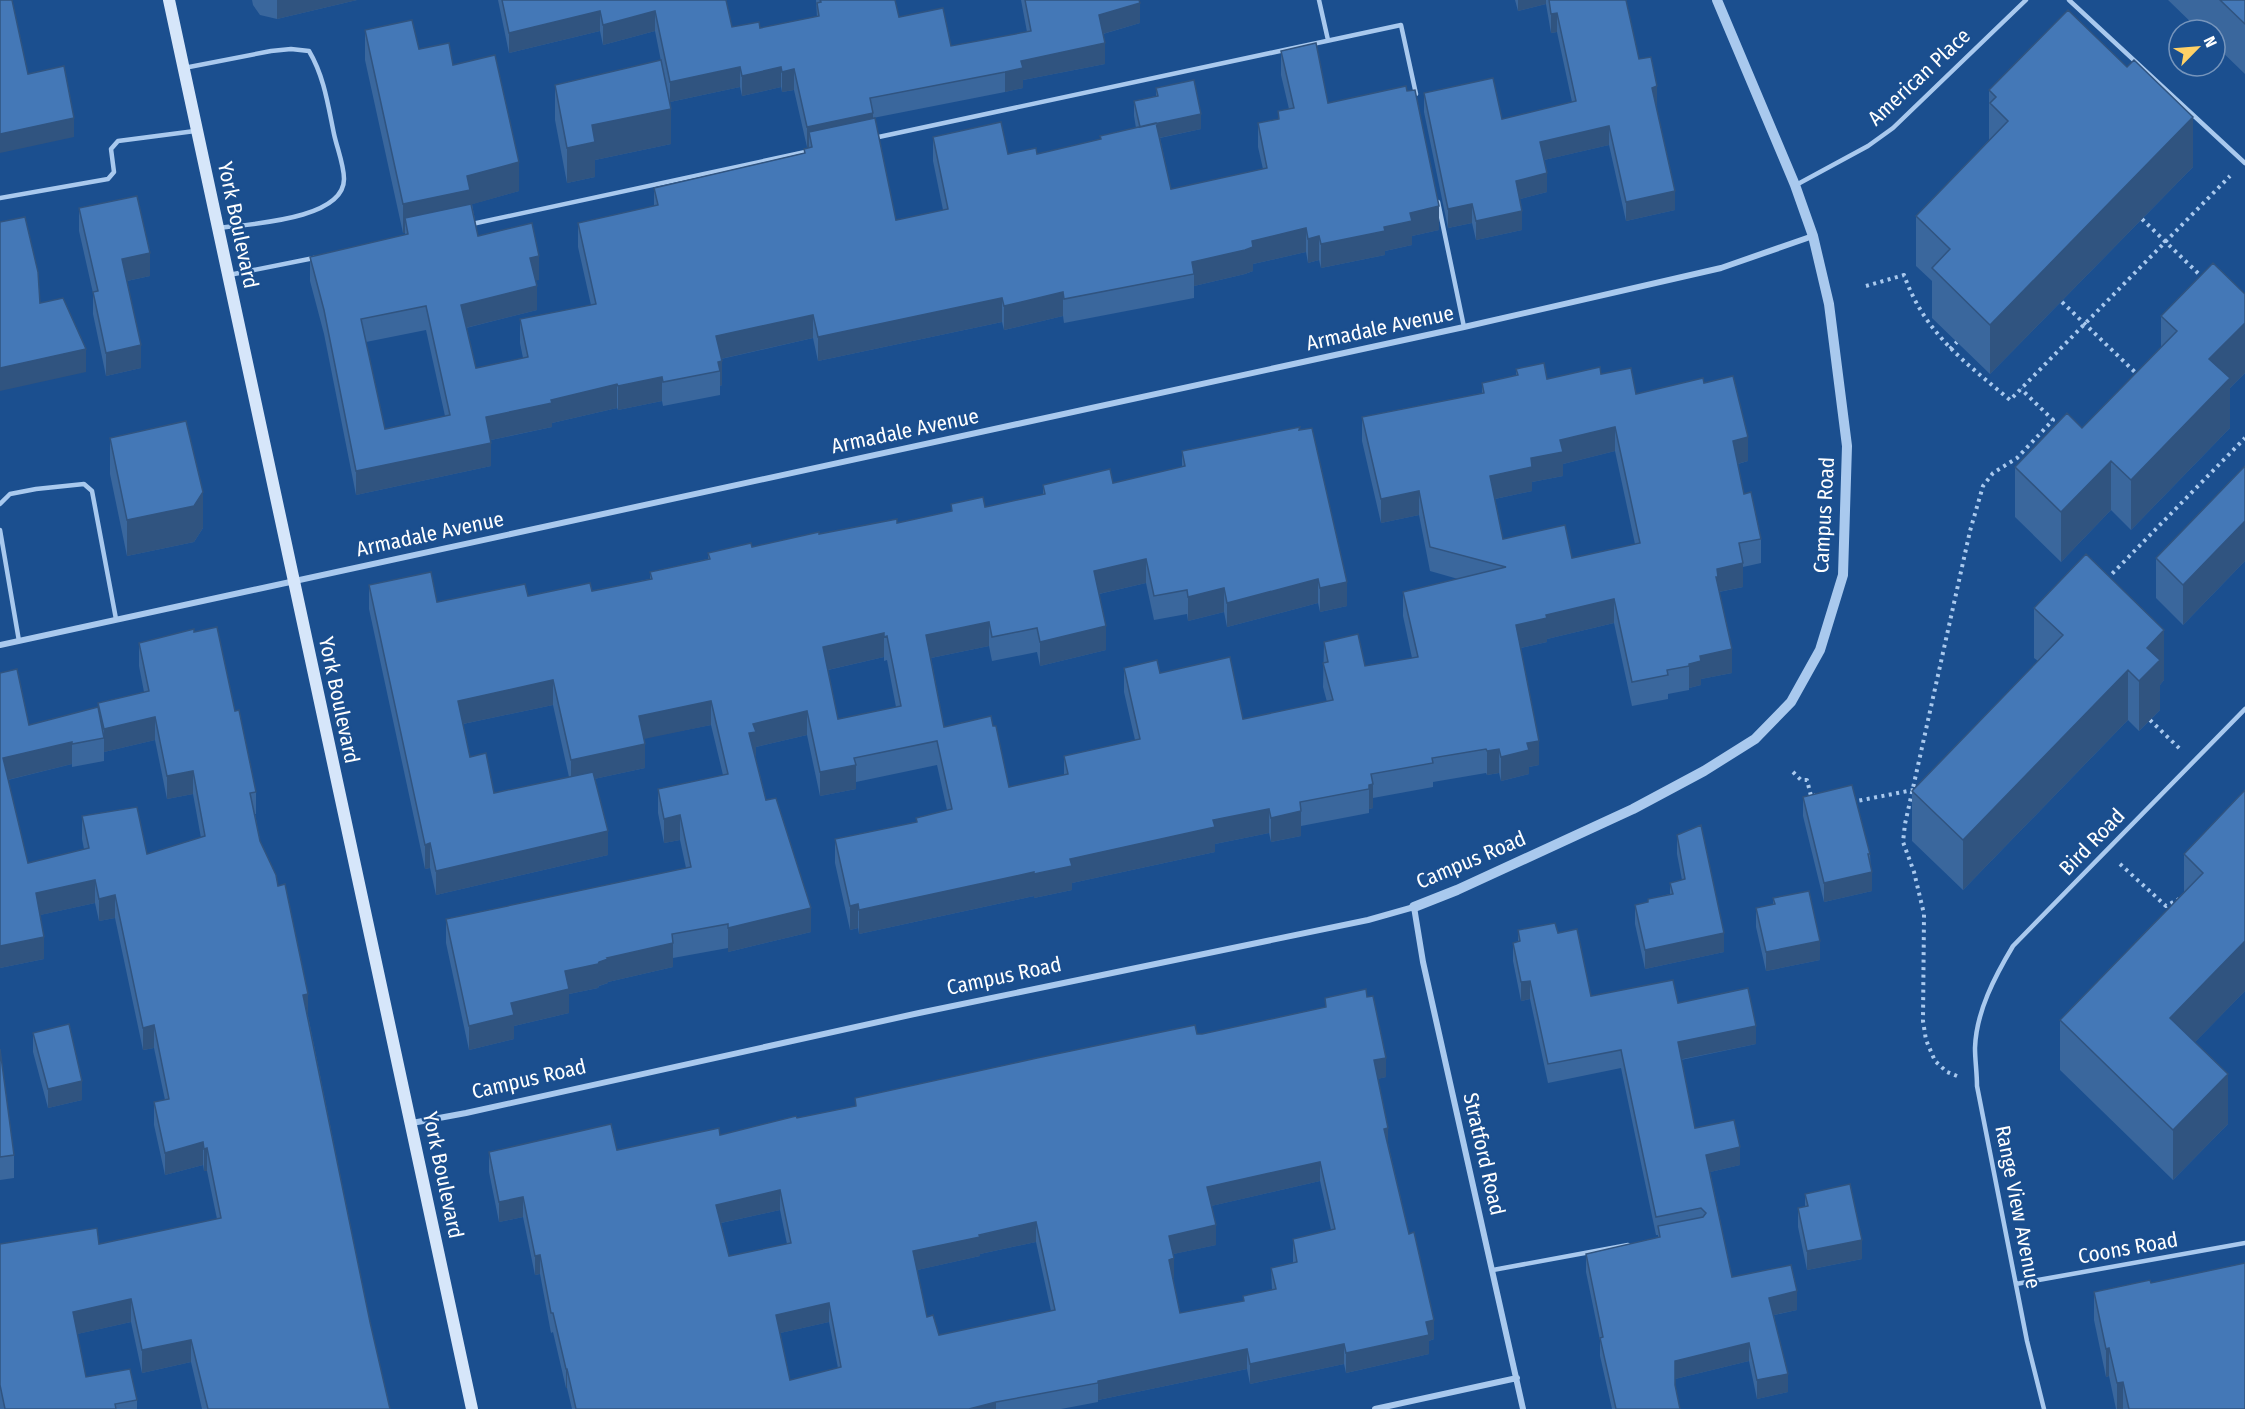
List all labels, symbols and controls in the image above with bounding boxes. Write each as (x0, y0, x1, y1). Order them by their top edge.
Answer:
north arrow (2167, 18, 2227, 78)
street label: American Place (1862, 23, 1976, 131)
text: N (2200, 34, 2221, 50)
street label: York Boulevard (212, 159, 264, 291)
street label: Armadale Avenue (1304, 300, 1456, 356)
street label: Armadale Avenue (829, 403, 981, 459)
street label: Campus Road (1808, 456, 1840, 574)
street label: Armadale Avenue (354, 506, 506, 562)
street label: York Boulevard (313, 634, 365, 766)
street label: Bird Road (2054, 803, 2130, 881)
street label: Campus Road (1412, 825, 1530, 895)
street label: Campus Road (944, 951, 1064, 1001)
street label: Campus Road (469, 1053, 589, 1105)
street label: Stratford Road (1457, 1090, 1511, 1218)
street label: York Boulevard (417, 1109, 469, 1241)
street label: Range View Avenue (1989, 1123, 2047, 1291)
street label: Coons Road (2076, 1226, 2180, 1270)

